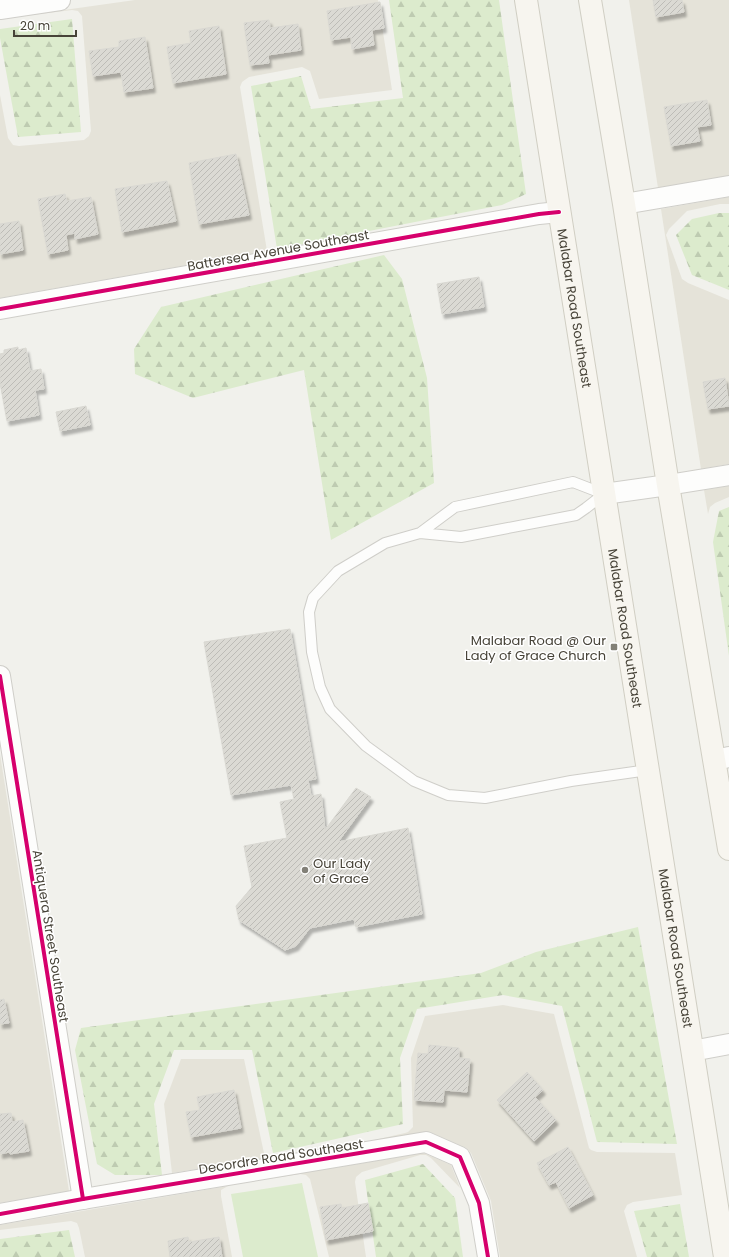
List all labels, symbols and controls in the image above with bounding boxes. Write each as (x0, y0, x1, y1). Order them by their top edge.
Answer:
scale bar (14, 12, 76, 38)
text: 20 m (20, 17, 50, 34)
street label: Battersea Avenue Southeast (186, 225, 371, 276)
street label: Malabar Road Southeast (552, 227, 596, 389)
street label: Malabar Road Southeast (603, 547, 647, 710)
place label: Malabar Road @ Our Lady of Grace Church (465, 631, 606, 665)
marker: Malabar Road @ Our Lady of Grace Church (609, 642, 619, 652)
street label: Antiquera Street Southeast (27, 848, 74, 1024)
place label: Our Lady of Grace (313, 854, 371, 888)
marker: Our Lady of Grace (300, 865, 310, 875)
street label: Malabar Road Southeast (654, 867, 698, 1030)
street label: Decordre Road Southeast (197, 1134, 365, 1179)

